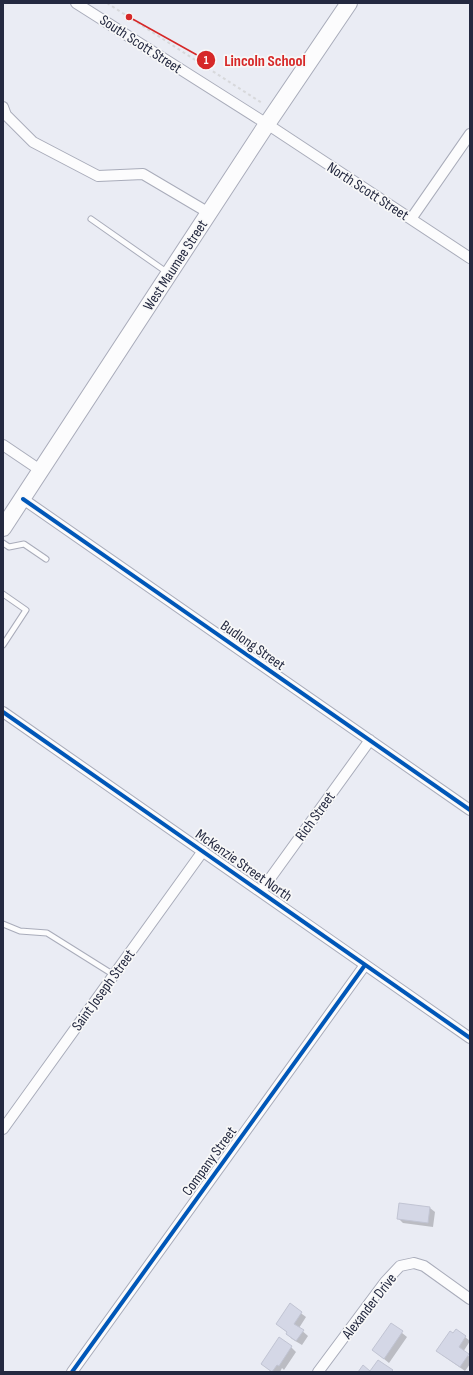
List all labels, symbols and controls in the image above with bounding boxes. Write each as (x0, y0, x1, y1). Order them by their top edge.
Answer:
street label: South Scott Street (96, 11, 186, 78)
callout: Lincoln School (196, 46, 313, 74)
text: Lincoln School (224, 52, 306, 71)
text: 1 (204, 53, 209, 68)
street label: North Scott Street (323, 158, 412, 225)
street label: West Maumee Street (139, 216, 212, 314)
street label: Budlong Street (217, 616, 289, 675)
street label: Rich Street (291, 788, 340, 845)
street label: McKenzie Street North (192, 825, 296, 906)
street label: Saint Joseph Street (68, 946, 140, 1035)
street label: Company Street (178, 1123, 241, 1200)
street label: Alexander Drive (337, 1270, 401, 1344)

